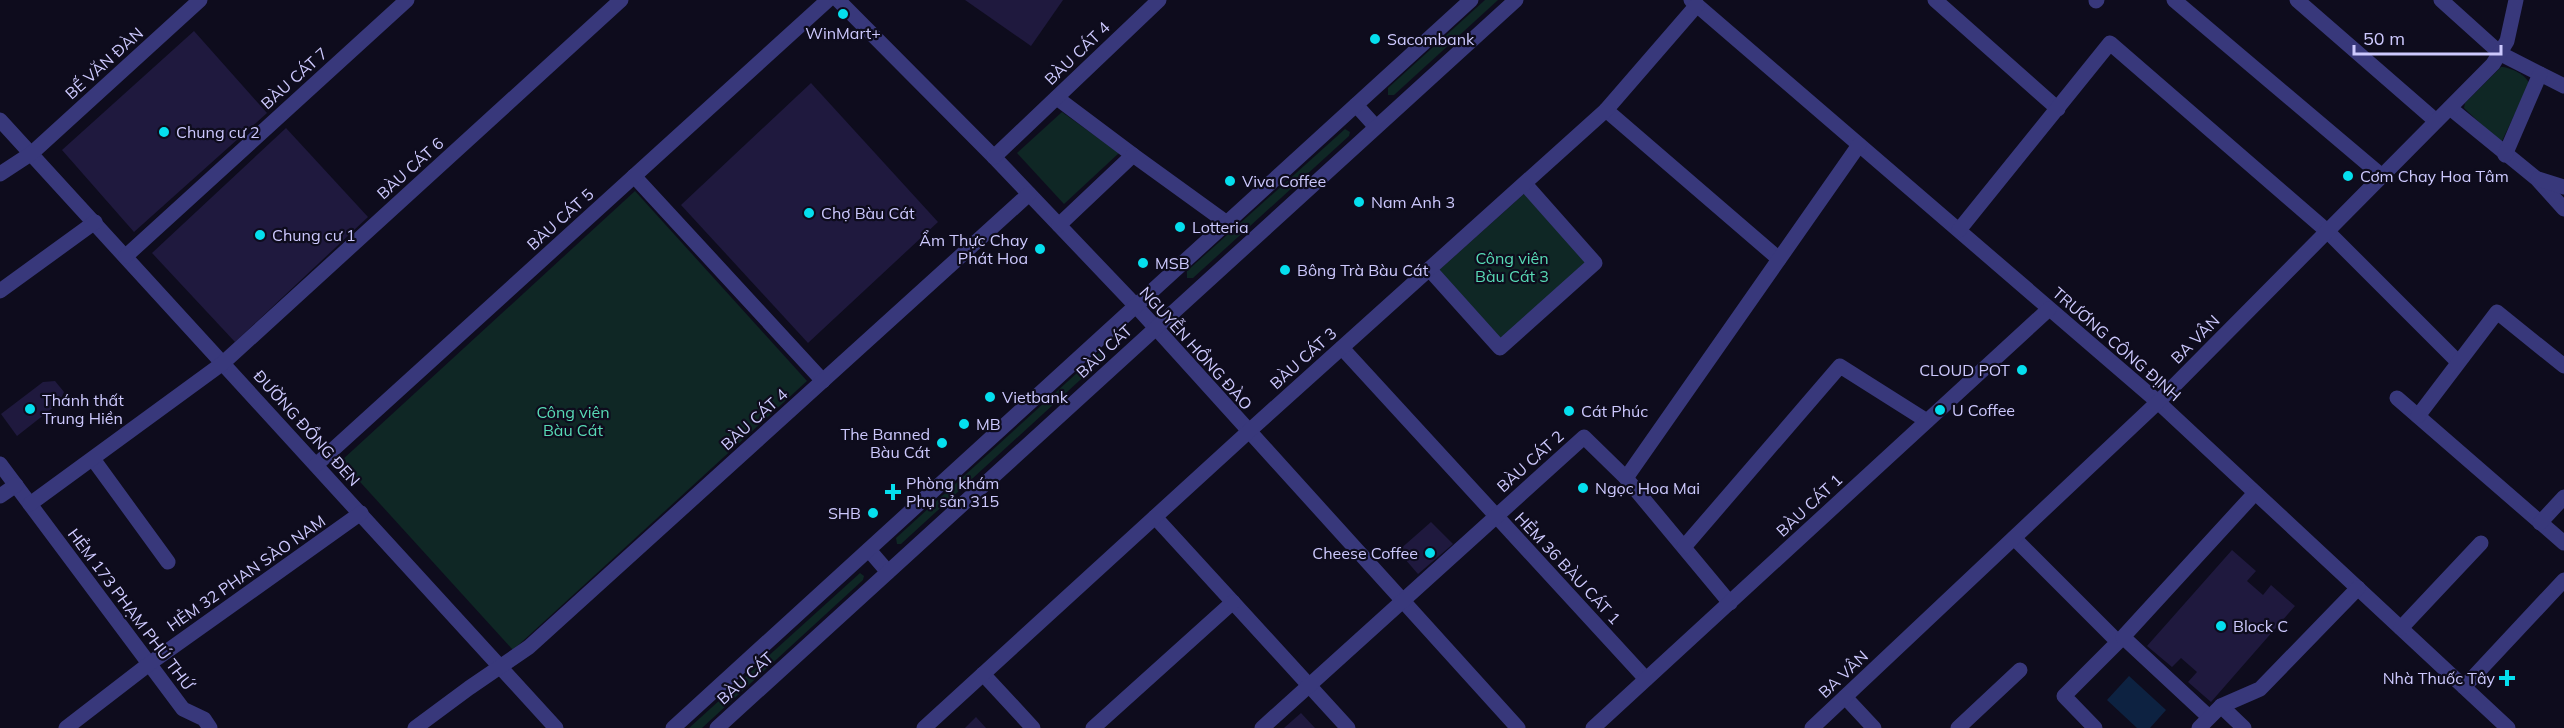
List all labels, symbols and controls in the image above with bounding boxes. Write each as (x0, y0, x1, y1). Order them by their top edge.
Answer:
marker: WinMart+ (836, 7, 850, 21)
street label: BÀU CÁT 4 (1040, 17, 1114, 89)
scale bar (2354, 18, 2501, 56)
street label: BẾ VĂN ĐÀN (61, 23, 147, 103)
place label: WinMart+ (805, 23, 881, 43)
text: 50 m (2363, 27, 2405, 50)
place label: Sacombank (1387, 29, 1475, 49)
marker: Sacombank (1368, 32, 1382, 46)
street label: BÀU CÁT 7 (256, 43, 332, 113)
place label: Chung cư 2 (176, 122, 260, 142)
marker: Chung cư 2 (157, 125, 171, 139)
street label: BÀU CÁT 6 (372, 133, 448, 203)
place label: Cơm Chay Hoa Tâm (2360, 166, 2509, 186)
marker: Cơm Chay Hoa Tâm (2341, 169, 2355, 183)
place label: Viva Coffee (1242, 171, 1326, 191)
marker: Viva Coffee (1223, 174, 1237, 188)
street label: BÀU CÁT 5 (522, 184, 598, 254)
place label: Nam Anh 3 (1371, 192, 1455, 212)
marker: Nam Anh 3 (1352, 195, 1366, 209)
place label: Chợ Bàu Cát (821, 203, 915, 223)
marker: Chợ Bàu Cát (802, 206, 816, 220)
place label: Lotteria (1192, 217, 1249, 237)
marker: Lotteria (1173, 220, 1187, 234)
place label: Chung cư 1 (272, 225, 356, 245)
marker: Chung cư 1 (253, 228, 267, 242)
place label: Ẩm Thực Chay Phát Hoa (919, 230, 1028, 268)
marker: Ẩm Thực Chay Phát Hoa (1033, 242, 1047, 256)
park label: Công viên Bàu Cát 3 (1475, 248, 1549, 286)
place label: MSB (1155, 253, 1190, 273)
marker: MSB (1136, 256, 1150, 270)
place label: Bông Trà Bàu Cát (1297, 260, 1429, 280)
marker: Bông Trà Bàu Cát (1278, 263, 1292, 277)
street label: NGUYỄN HỒNG ĐÀO (1135, 282, 1257, 414)
street label: TRƯƠNG CÔNG ĐỊNH (2049, 283, 2185, 405)
street label: BA VÂN (2166, 310, 2224, 368)
street label: BÀU CÁT (1072, 320, 1136, 382)
street label: BÀU CÁT 3 (1265, 323, 1341, 393)
place label: CLOUD POT (1919, 360, 2010, 380)
marker: CLOUD POT (2015, 363, 2029, 377)
street label: ĐƯỜNG ĐỒNG ĐEN (250, 366, 364, 490)
street label: BÀU CÁT 4 (716, 384, 792, 454)
place label: Vietbank (1002, 387, 1069, 407)
place label: Thánh thất Trung Hiền (42, 390, 124, 428)
marker: Vietbank (983, 390, 997, 404)
place label: U Coffee (1952, 400, 2015, 420)
place label: Cát Phúc (1581, 401, 1648, 421)
marker: Thánh thất Trung Hiền (23, 402, 37, 416)
park label: Công viên Bàu Cát (536, 402, 610, 440)
marker: U Coffee (1933, 403, 1947, 417)
marker: Cát Phúc (1562, 404, 1576, 418)
place label: MB (976, 414, 1001, 434)
marker: MB (957, 417, 971, 431)
place label: The Banned Bàu Cát (841, 424, 930, 462)
street label: BÀU CÁT 2 (1492, 426, 1568, 496)
marker: The Banned Bàu Cát (935, 436, 949, 450)
street label: BÀU CÁT 1 (1772, 469, 1846, 541)
place label: Phòng khám Phụ sản 315 (906, 473, 999, 511)
place label: Ngọc Hoa Mai (1595, 478, 1700, 498)
marker: Ngọc Hoa Mai (1576, 481, 1590, 495)
marker: Phòng khám Phụ sản 315 (884, 483, 902, 501)
place label: SHB (828, 503, 861, 523)
marker: SHB (866, 506, 880, 520)
street label: HẺM 36 BÀU CÁT 1 (1511, 508, 1625, 628)
street label: HẺM 32 PHAN SÀO NAM (163, 511, 329, 635)
street label: HẺM 173 PHẠM PHÚ THỨ (64, 524, 199, 695)
place label: Cheese Coffee (1312, 543, 1418, 563)
marker: Cheese Coffee (1423, 546, 1437, 560)
place label: Block C (2233, 616, 2288, 636)
marker: Block C (2214, 619, 2228, 633)
street label: BA VÂN (1814, 646, 1872, 702)
street label: BÀU CÁT (713, 647, 778, 709)
place label: Nhà Thuốc Tây (2383, 668, 2495, 688)
marker: Nhà Thuốc Tây (2500, 671, 2514, 685)

